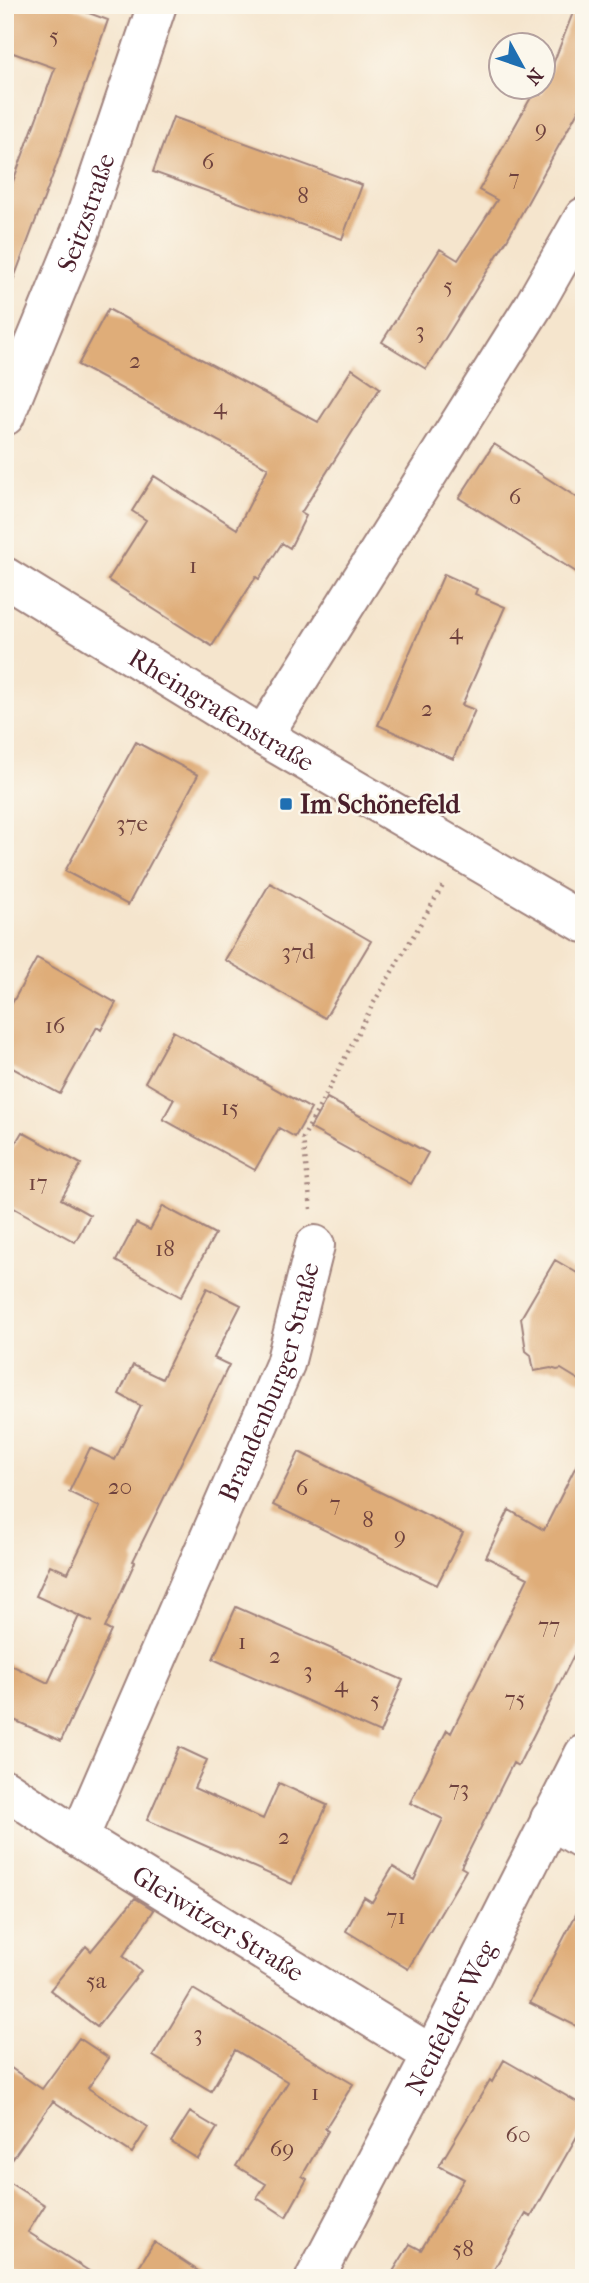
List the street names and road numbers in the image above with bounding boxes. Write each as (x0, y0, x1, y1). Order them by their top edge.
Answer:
street label: Seitzstraße (51, 149, 122, 277)
street label: Rheingrafenstraße (123, 642, 320, 778)
street label: Brandenburger Straße (212, 1259, 326, 1506)
street label: Gleiwitzer Straße (126, 1859, 309, 1988)
street label: Neufelder Weg (399, 1934, 504, 2100)

